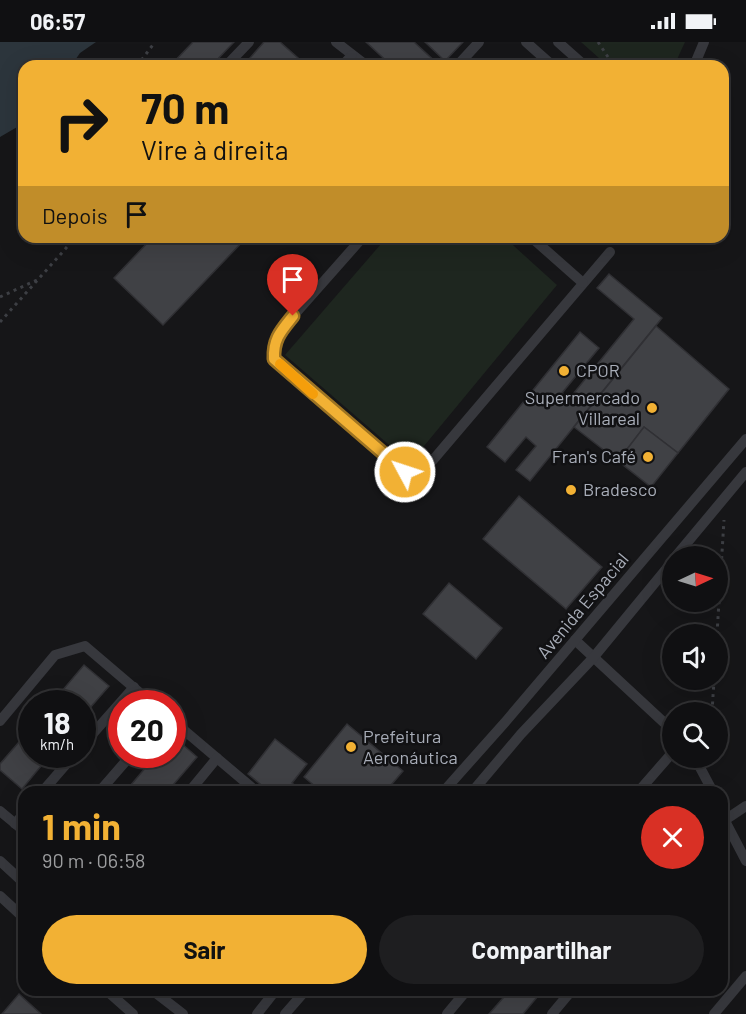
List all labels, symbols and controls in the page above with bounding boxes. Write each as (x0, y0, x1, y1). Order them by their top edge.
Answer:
text: 06:57 (30, 8, 85, 34)
text: 70 m (141, 82, 229, 132)
icon: right (42, 84, 120, 162)
text: Vire à direita (141, 133, 289, 165)
icon: arrive (120, 198, 153, 231)
text: Depois (42, 202, 108, 228)
pin (267, 254, 318, 316)
icon: arrive (276, 263, 309, 296)
place label: CPOR (576, 359, 620, 381)
marker: CPOR (557, 364, 571, 378)
place label: Supermercado Villareal (525, 386, 640, 429)
marker: Supermercado Villareal (645, 401, 659, 415)
position arrow (373, 440, 437, 504)
place label: Fran's Café (552, 445, 636, 467)
marker: Fran's Café (641, 450, 655, 464)
place label: Bradesco (583, 478, 657, 500)
marker: Bradesco (564, 483, 578, 497)
north arrow (662, 546, 728, 612)
map controls (662, 546, 728, 768)
street label: Avenida Espacial (532, 548, 633, 663)
button: sound (662, 624, 728, 690)
speed limit sign: 20 (108, 690, 186, 768)
button: search (662, 702, 728, 768)
text: 18 (44, 704, 70, 740)
place label: Prefeitura Aeronáutica (363, 725, 458, 768)
text: km/h (40, 735, 74, 753)
marker: Prefeitura Aeronáutica (344, 740, 358, 754)
text: 1 min (42, 804, 121, 847)
button: close (641, 806, 704, 869)
text: 90 m · 06:58 (42, 848, 146, 872)
button: Sair (42, 915, 367, 984)
button: Compartilhar (379, 915, 704, 984)

